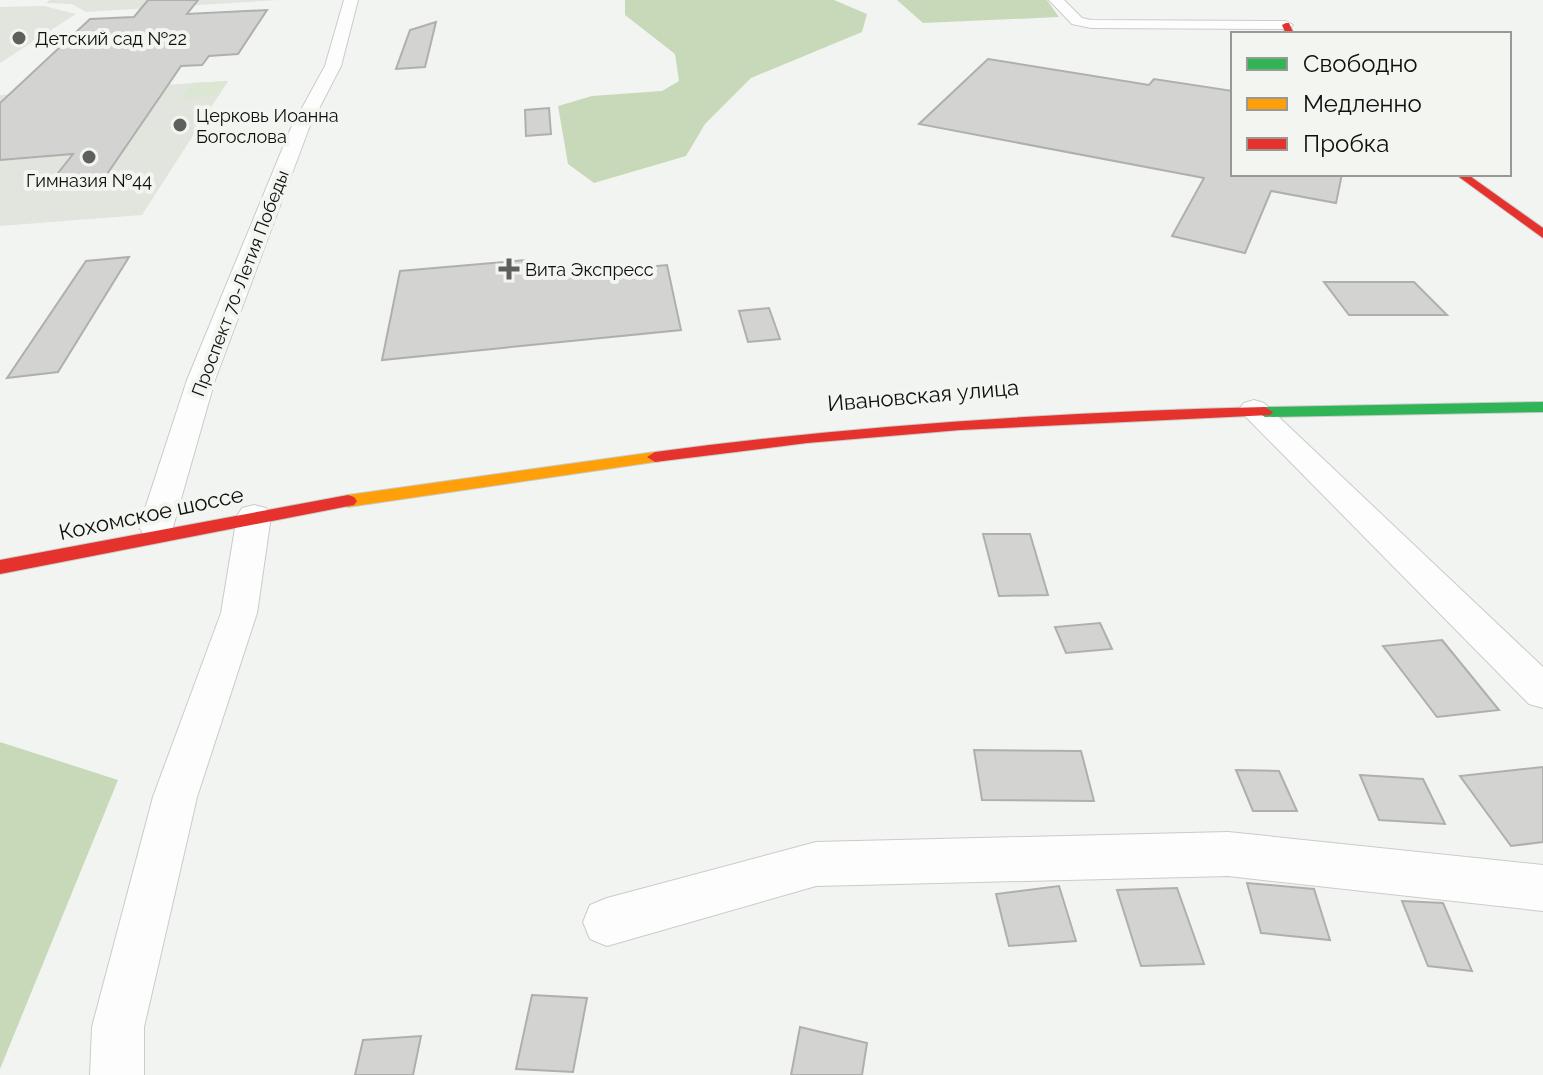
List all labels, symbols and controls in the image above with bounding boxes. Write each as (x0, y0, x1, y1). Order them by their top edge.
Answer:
place label: Детский сад №22 (35, 28, 187, 49)
marker: Детский сад №22 (10, 29, 28, 47)
legend (1231, 32, 1511, 176)
text: Свободно (1303, 49, 1418, 78)
text: Медленно (1303, 89, 1422, 118)
place label: Церковь Иоанна Богослова (196, 105, 338, 147)
marker: Церковь Иоанна Богослова (171, 116, 189, 134)
text: Пробка (1303, 129, 1389, 158)
marker: Гимназия №44 (80, 148, 98, 166)
street label: Проспект 70-Летия Победы (187, 167, 293, 399)
place label: Гимназия №44 (26, 170, 152, 191)
place label: Вита Экспресс (525, 259, 654, 280)
marker: Вита Экспресс (500, 260, 518, 278)
street label: Ивановская улица (826, 374, 1020, 416)
street label: Кохомское шоссе (56, 481, 246, 545)

